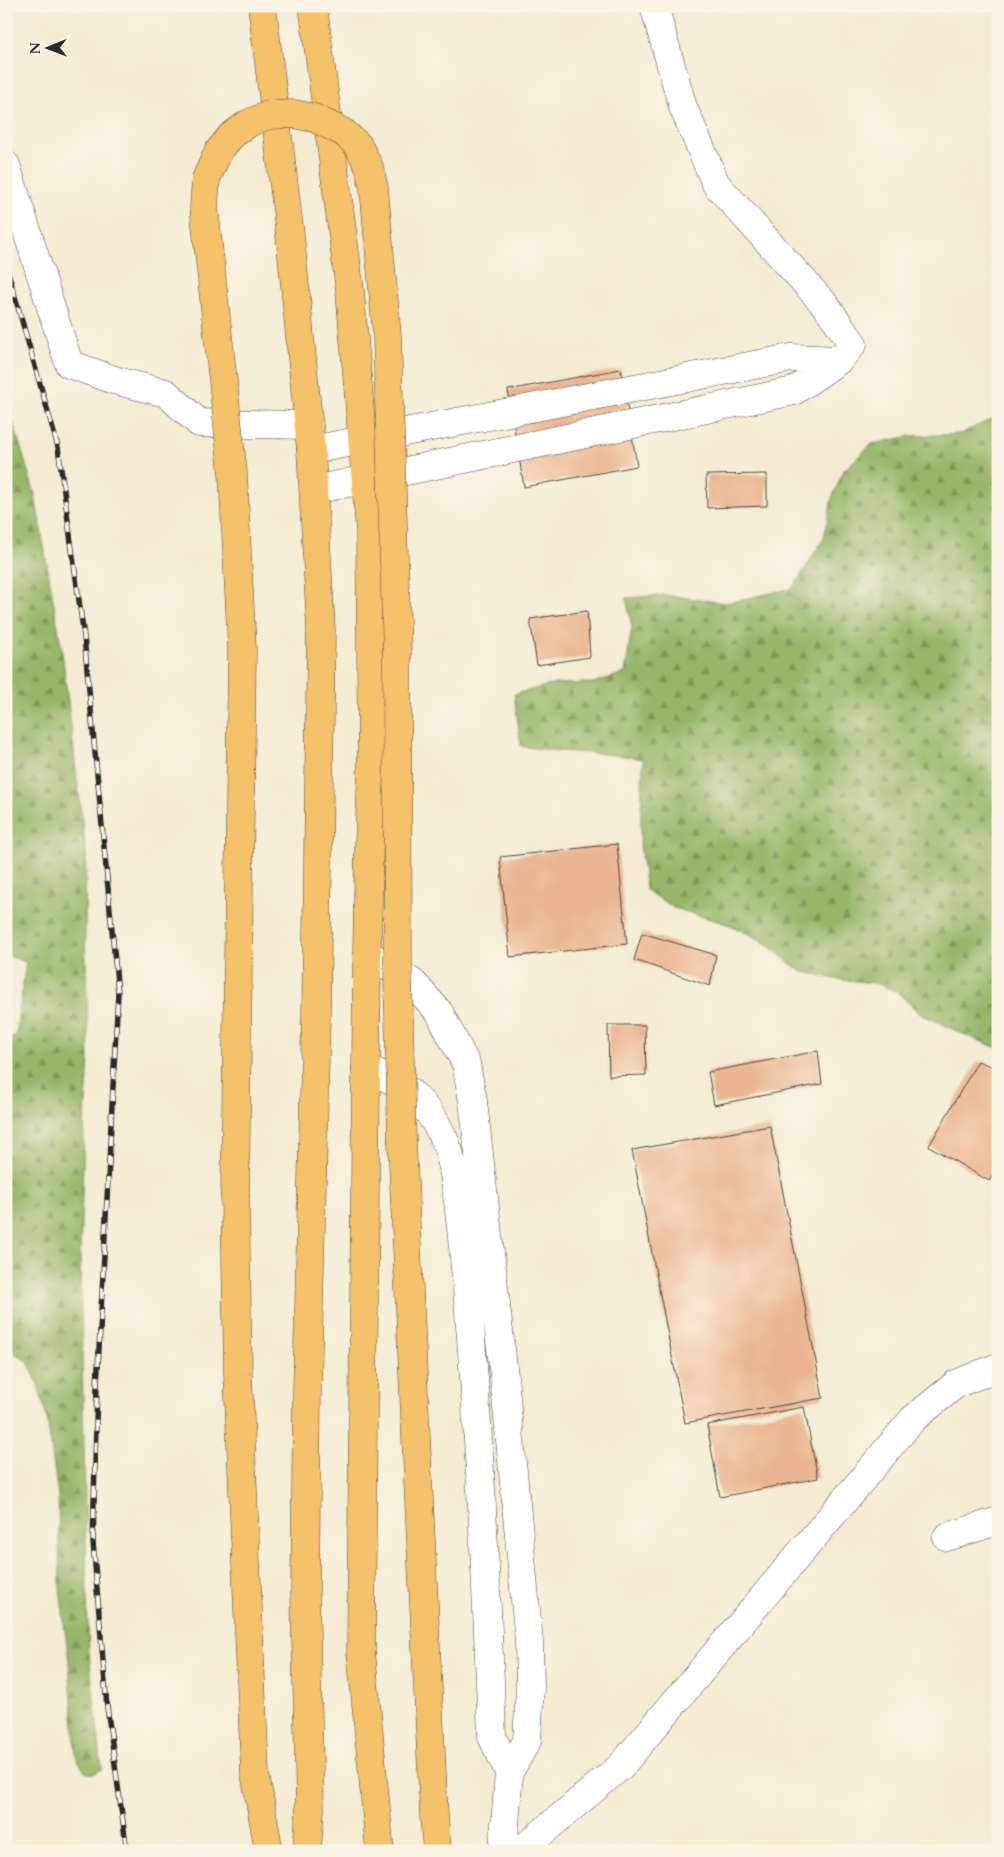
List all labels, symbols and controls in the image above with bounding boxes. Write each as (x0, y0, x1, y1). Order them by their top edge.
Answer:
north arrow (22, 22, 72, 72)
text: N (26, 42, 45, 54)

